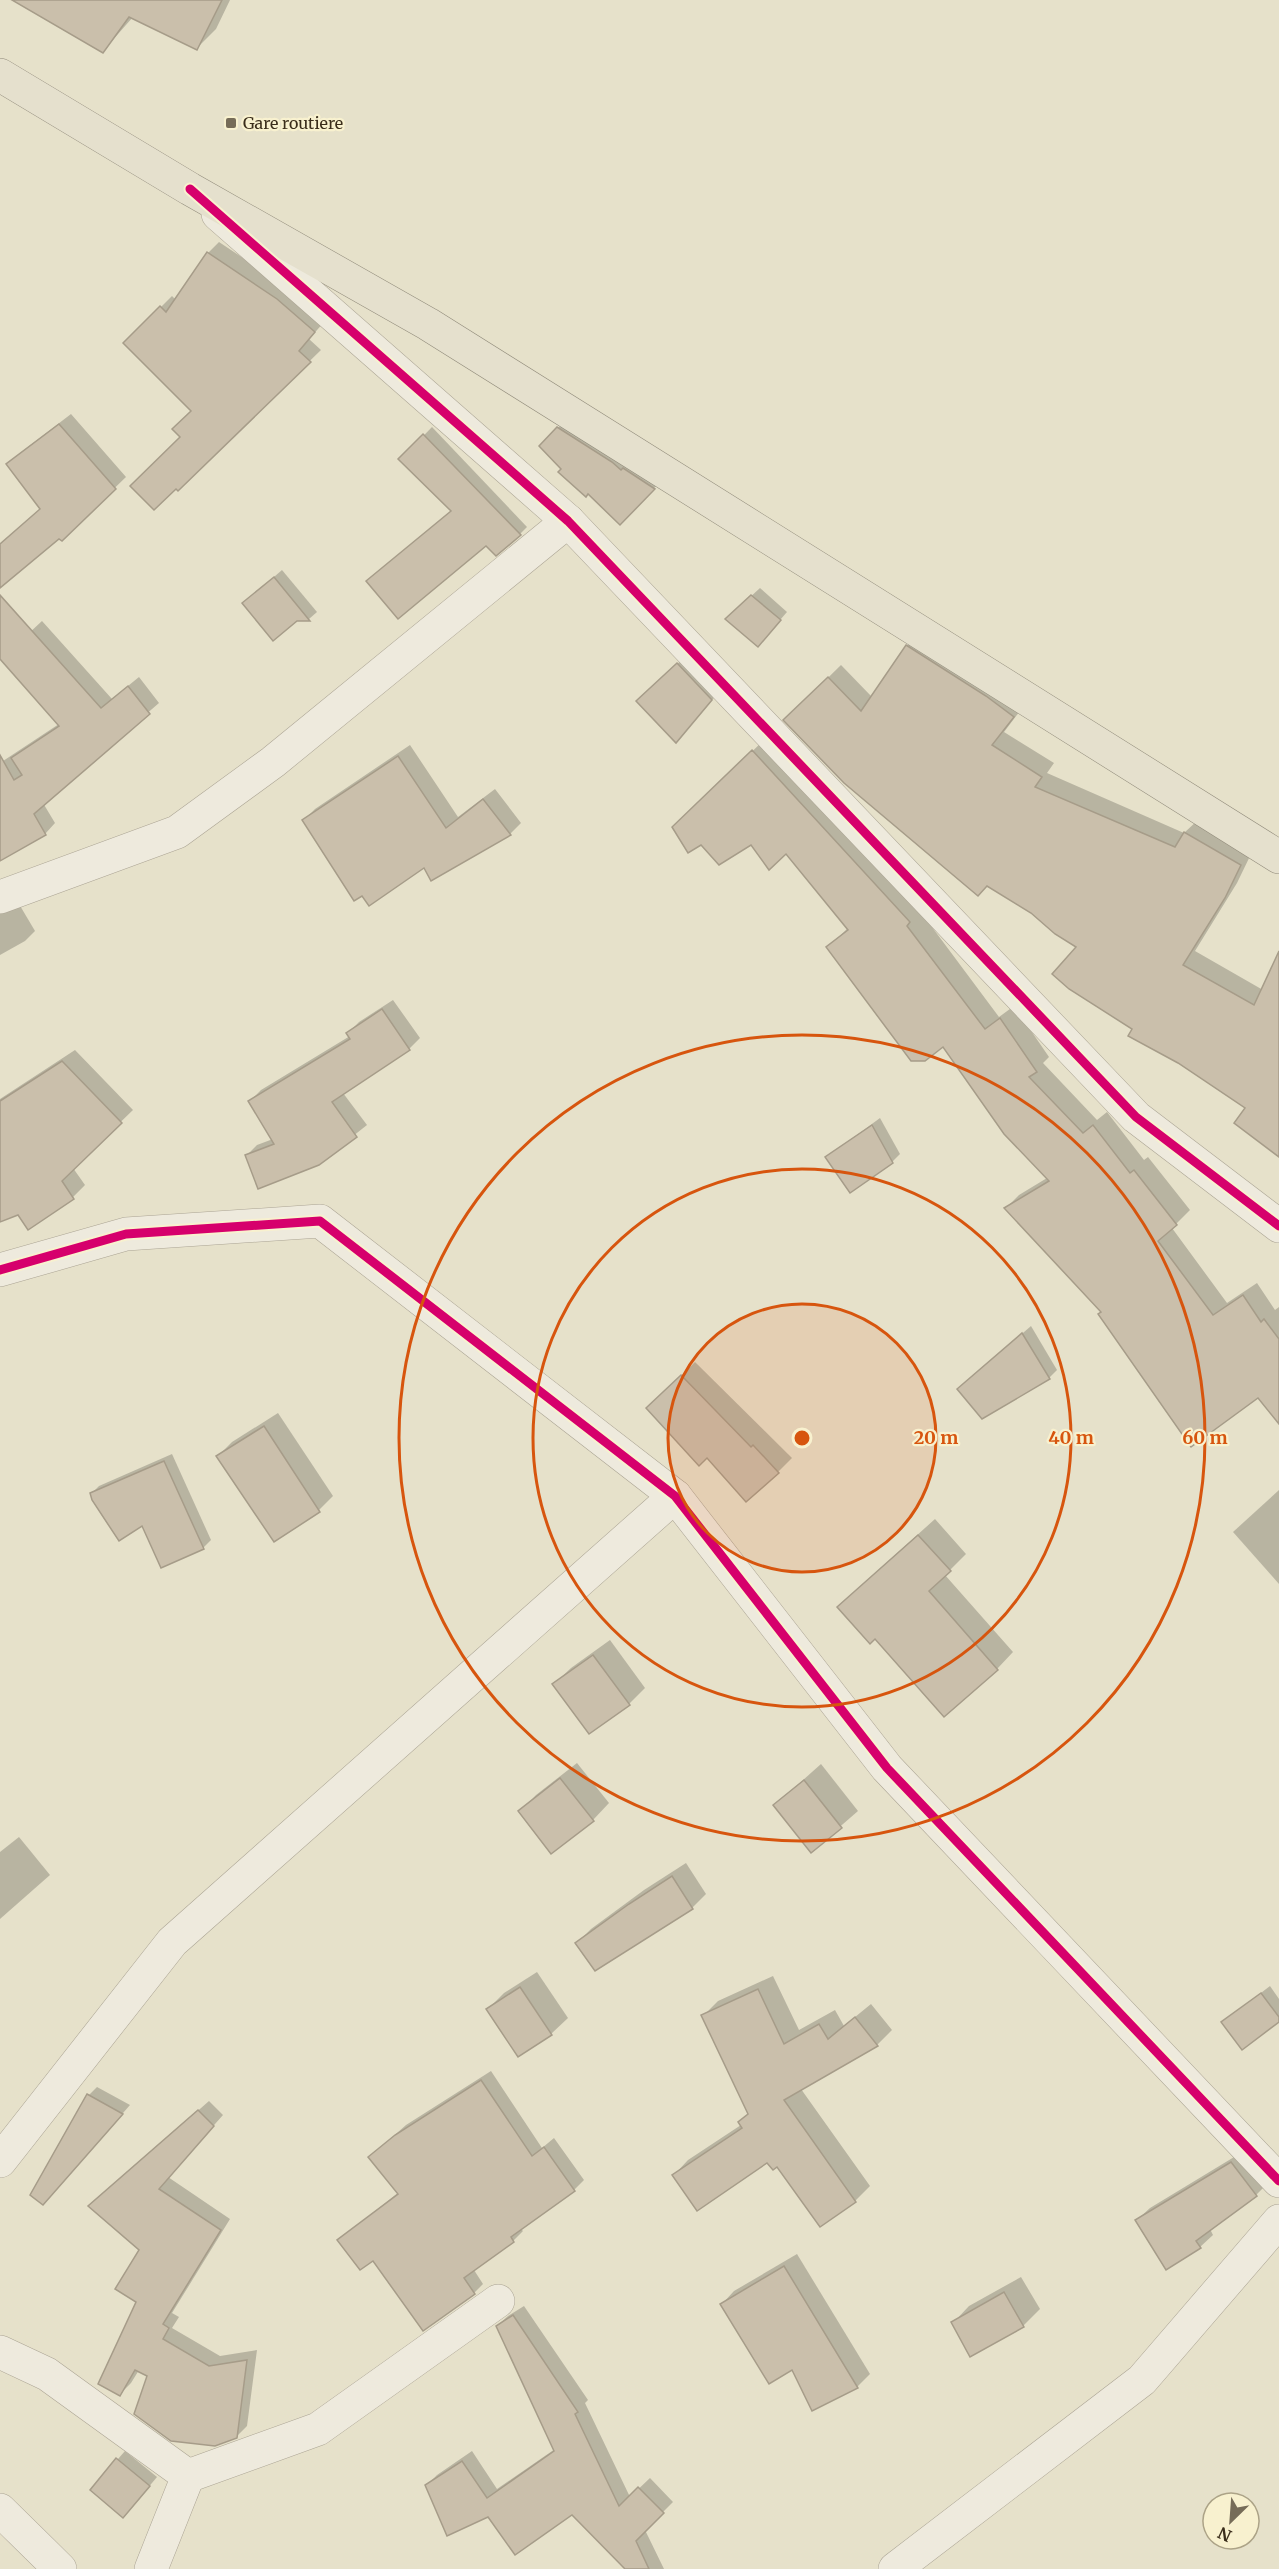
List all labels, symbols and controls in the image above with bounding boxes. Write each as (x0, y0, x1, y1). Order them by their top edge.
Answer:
place label: Gare routiere (243, 113, 343, 133)
marker: Gare routiere (224, 116, 238, 130)
text: 20 m (914, 1426, 958, 1449)
text: 40 m (1048, 1426, 1094, 1449)
text: 60 m (1182, 1426, 1228, 1449)
centre of rings (792, 1428, 812, 1448)
north arrow (1201, 2491, 1261, 2551)
text: N (1214, 2523, 1235, 2546)

